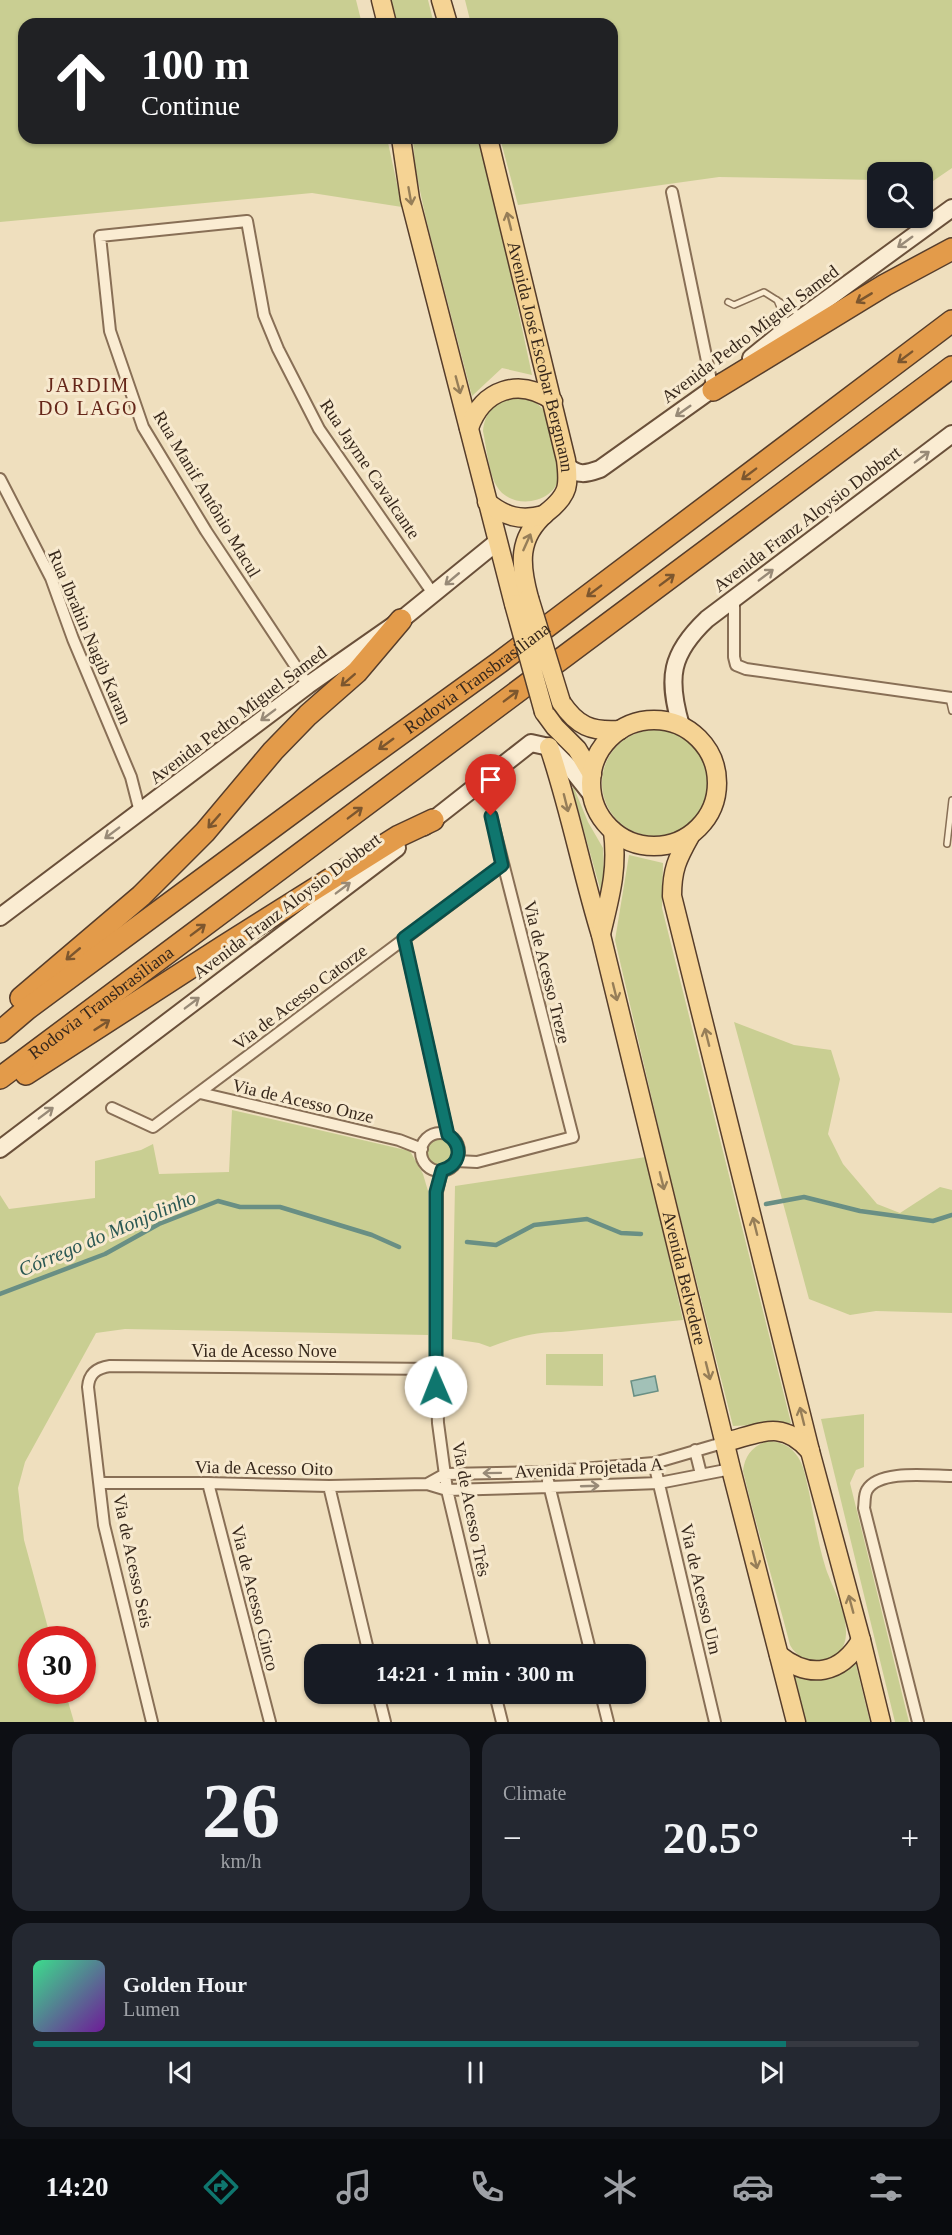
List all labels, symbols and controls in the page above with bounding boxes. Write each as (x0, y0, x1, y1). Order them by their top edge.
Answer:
icon: ahead (42, 42, 120, 120)
text: 100 m (141, 42, 250, 88)
text: Continue (141, 91, 240, 121)
map controls (867, 162, 933, 228)
button: search (867, 162, 933, 228)
one-way arrow (404, 186, 415, 205)
one-way arrow (503, 212, 515, 231)
one-way arrow (897, 236, 913, 249)
street label: Avenida José Escobar Bergmann (503, 239, 577, 473)
street label: Avenida Pedro Miguel Samed (658, 261, 842, 407)
one-way arrow (856, 292, 873, 304)
one-way arrow (898, 350, 914, 363)
district label: JARDIM DO LAGO (38, 374, 138, 419)
one-way arrow (453, 375, 464, 394)
street label: Rua Jayme Cavalcante (316, 395, 424, 543)
one-way arrow (675, 405, 691, 417)
street label: Rua Manif Antônio Macul (149, 407, 265, 581)
street label: Avenida Franz Aloysio Dobbert (709, 442, 905, 596)
one-way arrow (913, 451, 929, 464)
one-way arrow (742, 468, 758, 480)
one-way arrow (522, 533, 533, 551)
street label: Rua Ibrahin Nagib Karam (44, 547, 136, 727)
one-way arrow (757, 568, 773, 581)
one-way arrow (444, 573, 460, 586)
one-way arrow (659, 573, 675, 586)
one-way arrow (586, 585, 602, 598)
street label: Rodovia Transbrasiliana (400, 618, 554, 738)
street label: Avenida Pedro Miguel Samed (146, 642, 330, 788)
one-way arrow (341, 673, 356, 687)
one-way arrow (502, 690, 518, 703)
one-way arrow (260, 709, 276, 721)
one-way arrow (379, 738, 395, 751)
pin (465, 754, 516, 816)
icon: arrive (474, 763, 507, 796)
one-way arrow (561, 793, 572, 812)
one-way arrow (346, 807, 362, 819)
one-way arrow (207, 813, 221, 828)
one-way arrow (105, 826, 121, 839)
street label: Avenida Franz Aloysio Dobbert (189, 829, 385, 983)
one-way arrow (335, 882, 351, 895)
street label: Via de Acesso Treze (520, 899, 574, 1045)
one-way arrow (190, 923, 206, 936)
street label: Via de Acesso Catorze (229, 940, 371, 1054)
street label: Rodovia Transbrasiliana (25, 942, 177, 1063)
one-way arrow (65, 948, 81, 961)
one-way arrow (610, 982, 622, 1001)
one-way arrow (184, 996, 200, 1009)
one-way arrow (94, 1019, 110, 1031)
one-way arrow (701, 1028, 713, 1047)
street label: Via de Acesso Onze (230, 1075, 376, 1127)
one-way arrow (38, 1107, 54, 1120)
one-way arrow (656, 1172, 668, 1191)
water label: Córrego do Monjolinho (15, 1186, 199, 1281)
street label: Avenida Belvedere (659, 1209, 710, 1347)
one-way arrow (748, 1217, 760, 1236)
street label: Via de Acesso Nove (191, 1341, 337, 1361)
position arrow (404, 1355, 468, 1419)
one-way arrow (703, 1361, 715, 1380)
one-way arrow (795, 1406, 807, 1425)
street label: Via de Acesso Três (448, 1440, 494, 1578)
street label: Avenida Projetada A (514, 1454, 664, 1482)
street label: Via de Acesso Oito (195, 1457, 333, 1479)
one-way arrow (483, 1467, 503, 1479)
one-way arrow (579, 1480, 599, 1492)
street label: Via de Acesso Seis (109, 1492, 157, 1630)
street label: Via de Acesso Um (676, 1522, 726, 1656)
street label: Via de Acesso Cinco (227, 1523, 283, 1673)
one-way arrow (750, 1550, 761, 1569)
one-way arrow (845, 1595, 857, 1614)
speed limit sign: 30 (18, 1626, 96, 1704)
text: 14:21 · 1 min · 300 m (376, 1661, 574, 1686)
text: 26 (202, 1767, 280, 1854)
text: Climate (503, 1782, 566, 1804)
text: 20.5° (663, 1813, 759, 1863)
text: − (503, 1820, 522, 1856)
text: + (900, 1820, 919, 1856)
text: km/h (220, 1850, 262, 1872)
text: Golden Hour (123, 1972, 247, 1997)
text: Lumen (123, 1998, 180, 2020)
icon: previous (164, 2056, 197, 2089)
icon: pause (459, 2056, 492, 2089)
icon: next (755, 2056, 788, 2089)
icon: directions (200, 2166, 242, 2208)
icon: music (333, 2166, 375, 2208)
icon: phone (466, 2166, 508, 2208)
icon: climate (599, 2166, 641, 2208)
icon: car (732, 2166, 774, 2208)
icon: filters (865, 2166, 907, 2208)
text: 14:20 (46, 2172, 109, 2202)

